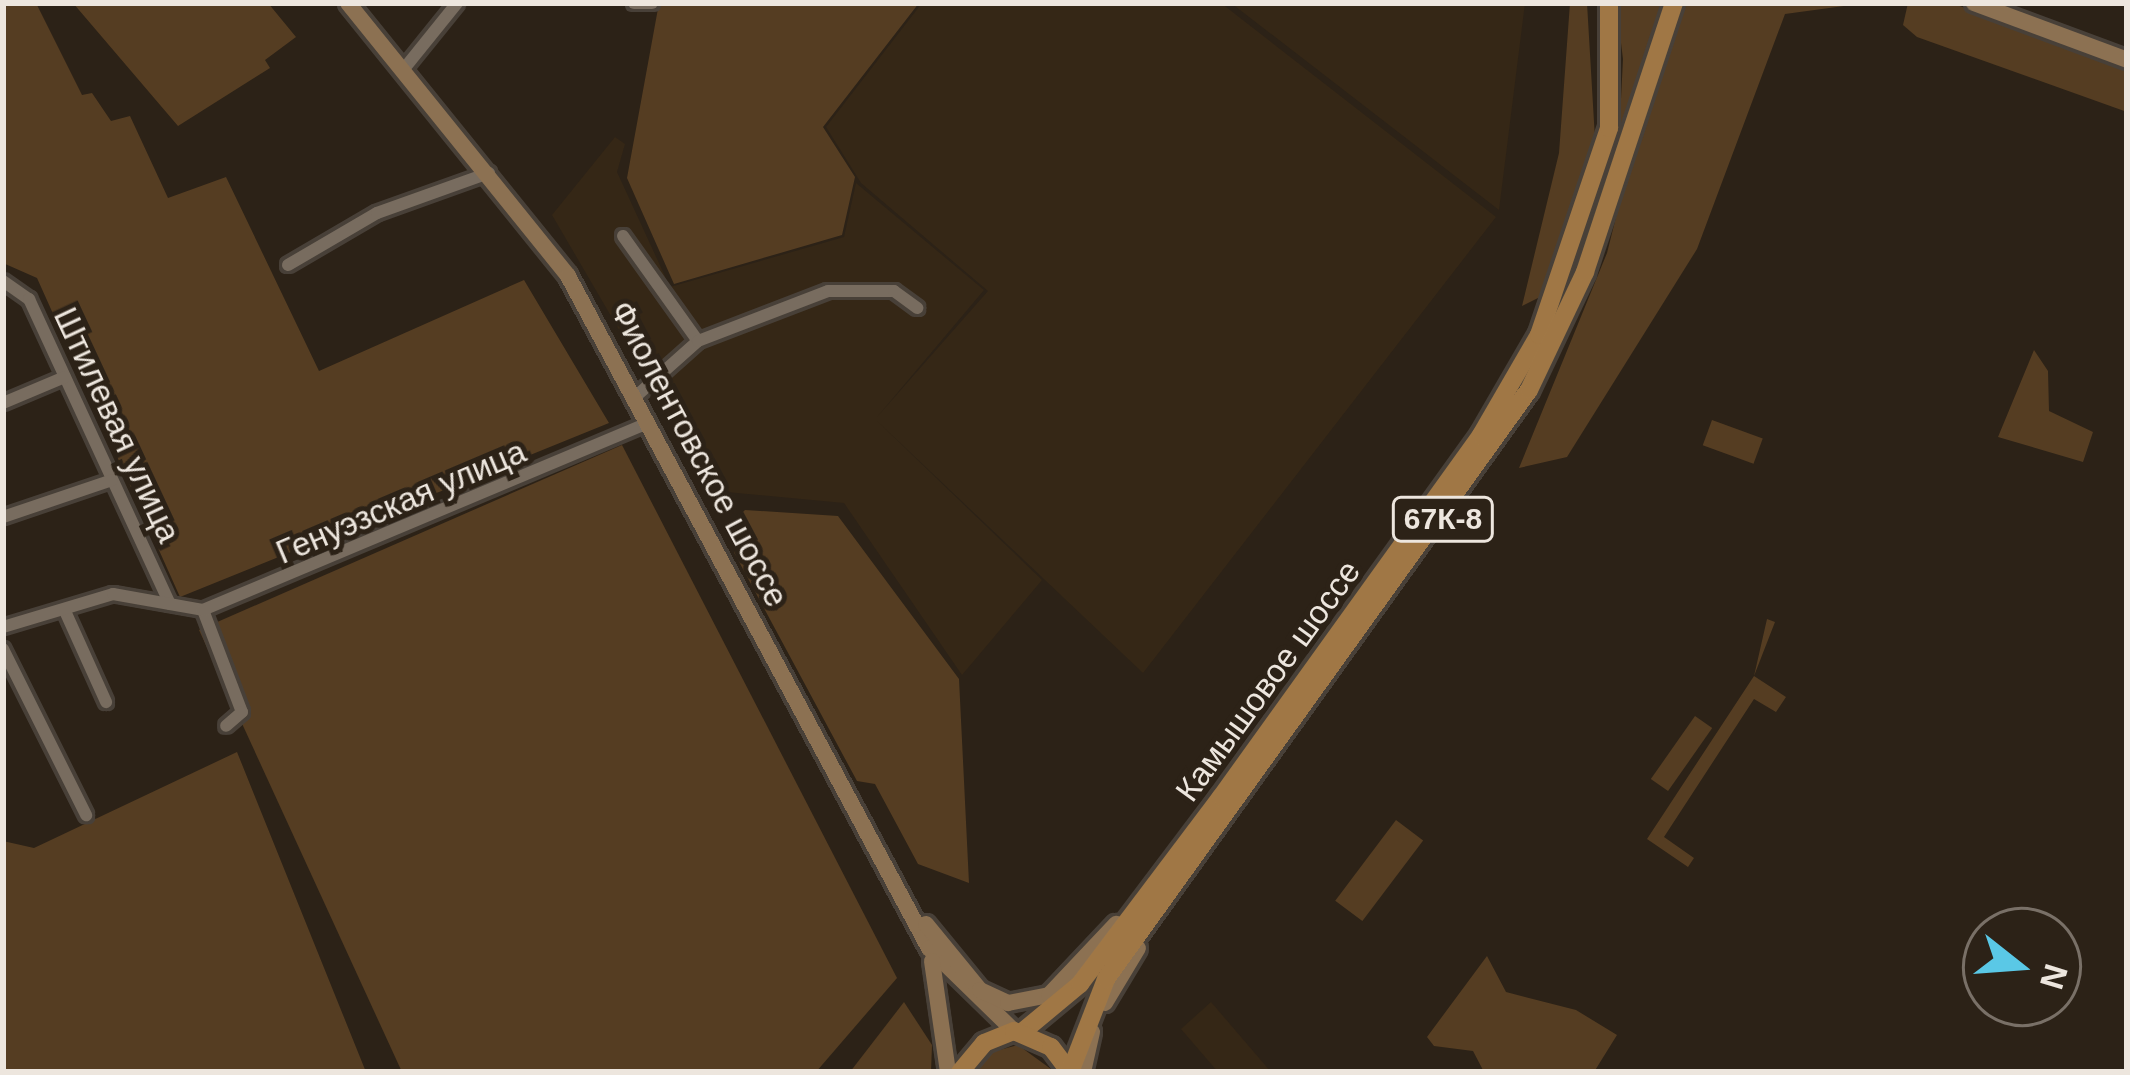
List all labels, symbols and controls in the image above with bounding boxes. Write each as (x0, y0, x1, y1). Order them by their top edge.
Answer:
street label: Фиолентовское шоссе (602, 294, 796, 614)
street label: Штилевая улица (45, 301, 189, 549)
street label: Генуэзская улица (270, 432, 532, 572)
road number: 67К-8 (1389, 495, 1497, 543)
street label: Камышовое шоссе (1167, 553, 1369, 809)
north arrow (1962, 907, 2082, 1027)
text: N (2033, 960, 2075, 994)

